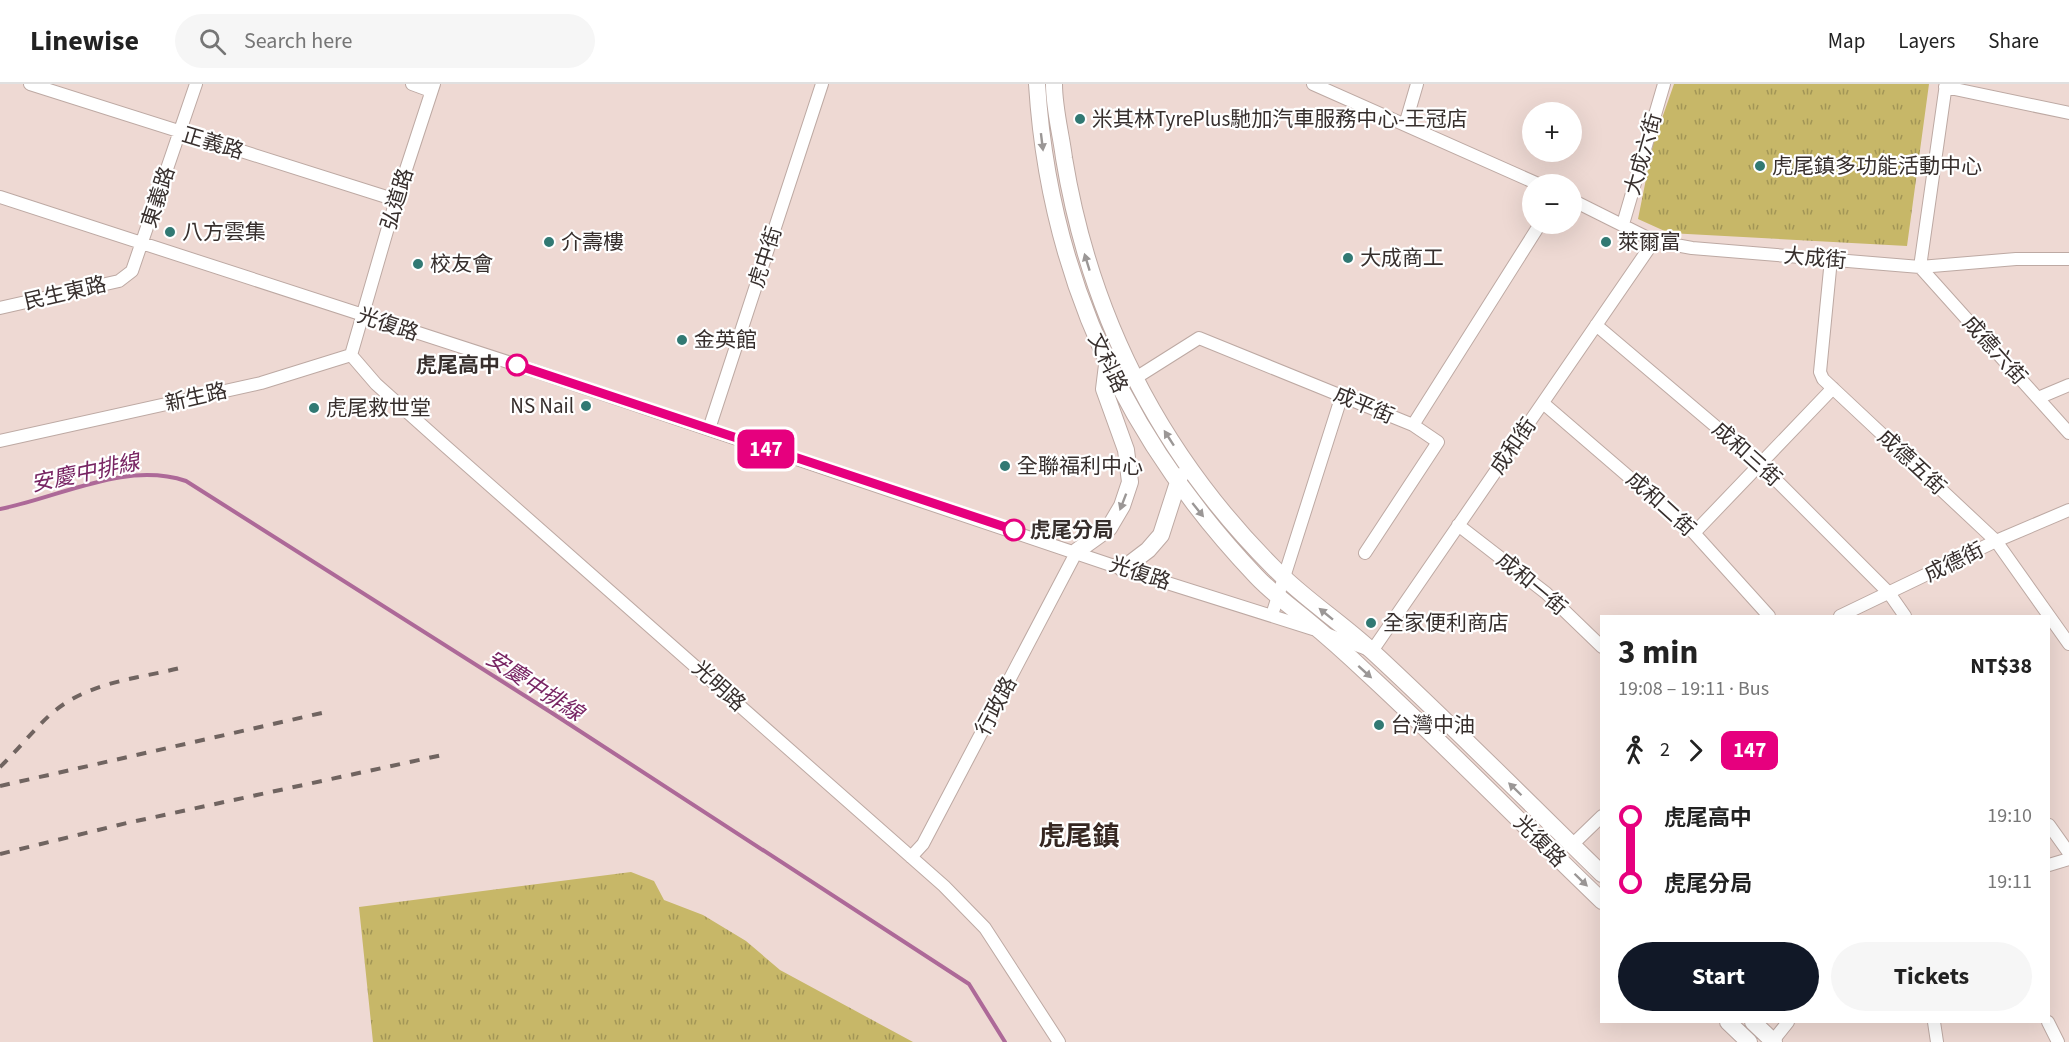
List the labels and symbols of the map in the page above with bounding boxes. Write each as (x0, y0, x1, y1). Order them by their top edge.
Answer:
place label: 米其林TyrePlus馳加汽車服務中心-王冠店 (1092, 104, 1468, 134)
street label: 大成六街 (1617, 109, 1669, 199)
marker: 米其林TyrePlus馳加汽車服務中心-王冠店 (1073, 112, 1087, 126)
street label: 正義路 (178, 119, 248, 167)
one-way arrow (1037, 133, 1047, 152)
place label: 虎尾鎮多功能活動中心 (1772, 151, 1982, 181)
marker: 虎尾鎮多功能活動中心 (1753, 159, 1767, 173)
street label: 東義路 (134, 162, 182, 232)
street label: 弘道路 (373, 164, 421, 234)
place label: 八方雲集 (182, 217, 266, 247)
street label: 虎中街 (741, 222, 789, 292)
marker: 八方雲集 (163, 225, 177, 239)
place label: 介壽樓 (561, 227, 624, 257)
place label: 萊爾富 (1618, 227, 1681, 257)
marker: 介壽樓 (542, 235, 556, 249)
marker: 萊爾富 (1599, 235, 1613, 249)
street label: 大成街 (1782, 240, 1848, 276)
place label: 大成商工 (1360, 243, 1444, 273)
place label: 校友會 (430, 249, 493, 279)
marker: 大成商工 (1341, 251, 1355, 265)
one-way arrow (1082, 253, 1092, 271)
marker: 校友會 (411, 257, 425, 271)
street label: 民生東路 (21, 269, 109, 317)
street label: 光復路 (353, 300, 423, 348)
street label: 成德六街 (1956, 309, 2034, 391)
place label: 金英館 (694, 325, 757, 355)
street label: 文科路 (1081, 328, 1135, 398)
marker: 金英館 (675, 333, 689, 347)
place label: 虎尾高中 (416, 350, 500, 380)
marker: 虎尾高中 (506, 354, 528, 376)
street label: 新生路 (162, 375, 230, 419)
street label: 成平街 (1329, 379, 1399, 431)
place label: NS Nail (510, 391, 574, 421)
place label: 虎尾救世堂 (326, 393, 431, 423)
marker: NS Nail (579, 399, 593, 413)
marker: 虎尾救世堂 (307, 401, 321, 415)
street label: 成和街 (1483, 412, 1543, 480)
street label: 成和三街 (1706, 415, 1788, 493)
street label: 成德五街 (1871, 422, 1953, 502)
line badge: 147 (732, 430, 801, 469)
one-way arrow (1164, 430, 1175, 446)
water label: 安慶中排線 (28, 445, 145, 500)
place label: 全聯福利中心 (1017, 451, 1143, 481)
marker: 全聯福利中心 (998, 459, 1012, 473)
street label: 成和二街 (1620, 465, 1702, 543)
one-way arrow (1118, 493, 1128, 511)
one-way arrow (1192, 502, 1205, 518)
place label: 虎尾分局 (1030, 515, 1114, 545)
marker: 虎尾分局 (1003, 519, 1025, 541)
street label: 成德街 (1919, 535, 1989, 589)
street label: 成和一街 (1490, 546, 1574, 622)
street label: 光復路 (1105, 549, 1175, 597)
one-way arrow (1319, 608, 1334, 621)
place label: 全家便利商店 (1383, 608, 1509, 638)
marker: 全家便利商店 (1364, 616, 1378, 630)
water label: 安慶中排線 (480, 642, 592, 731)
street label: 光明路 (686, 654, 752, 718)
one-way arrow (1358, 664, 1372, 678)
street label: 行政路 (968, 671, 1024, 741)
place label: 台灣中油 (1391, 710, 1475, 740)
marker: 台灣中油 (1372, 718, 1386, 732)
one-way arrow (1508, 783, 1522, 797)
street label: 光復路 (1507, 808, 1573, 874)
district label: 虎尾鎮 (1039, 817, 1120, 856)
one-way arrow (1573, 873, 1588, 887)

